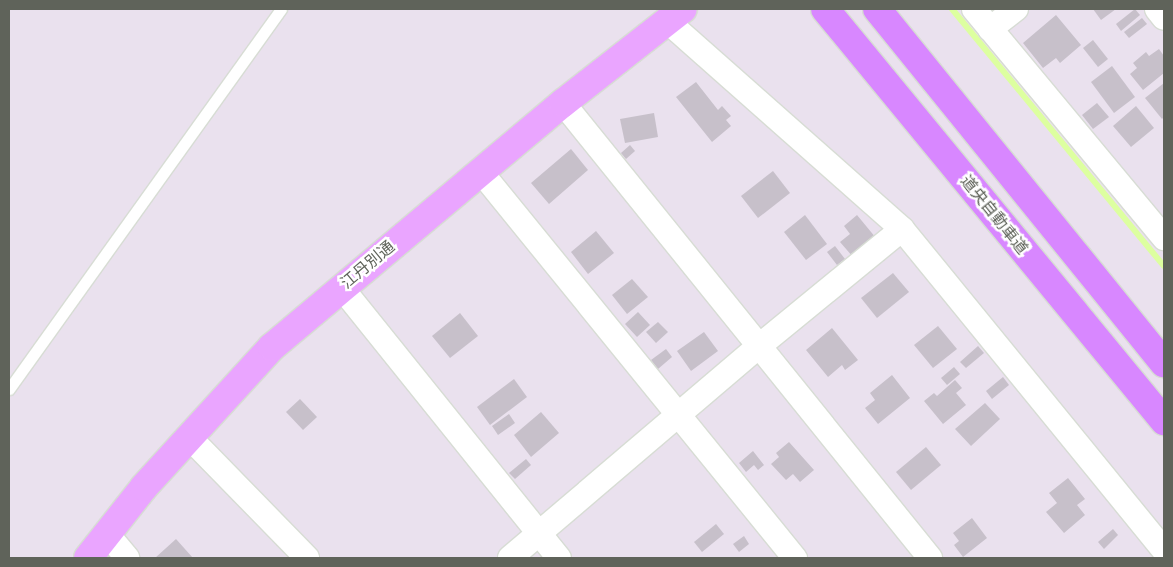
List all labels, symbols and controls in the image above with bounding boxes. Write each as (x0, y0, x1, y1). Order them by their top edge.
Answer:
street label: 道央自動車道 (956, 172, 1032, 258)
street label: 江丹別通 (337, 237, 399, 293)

